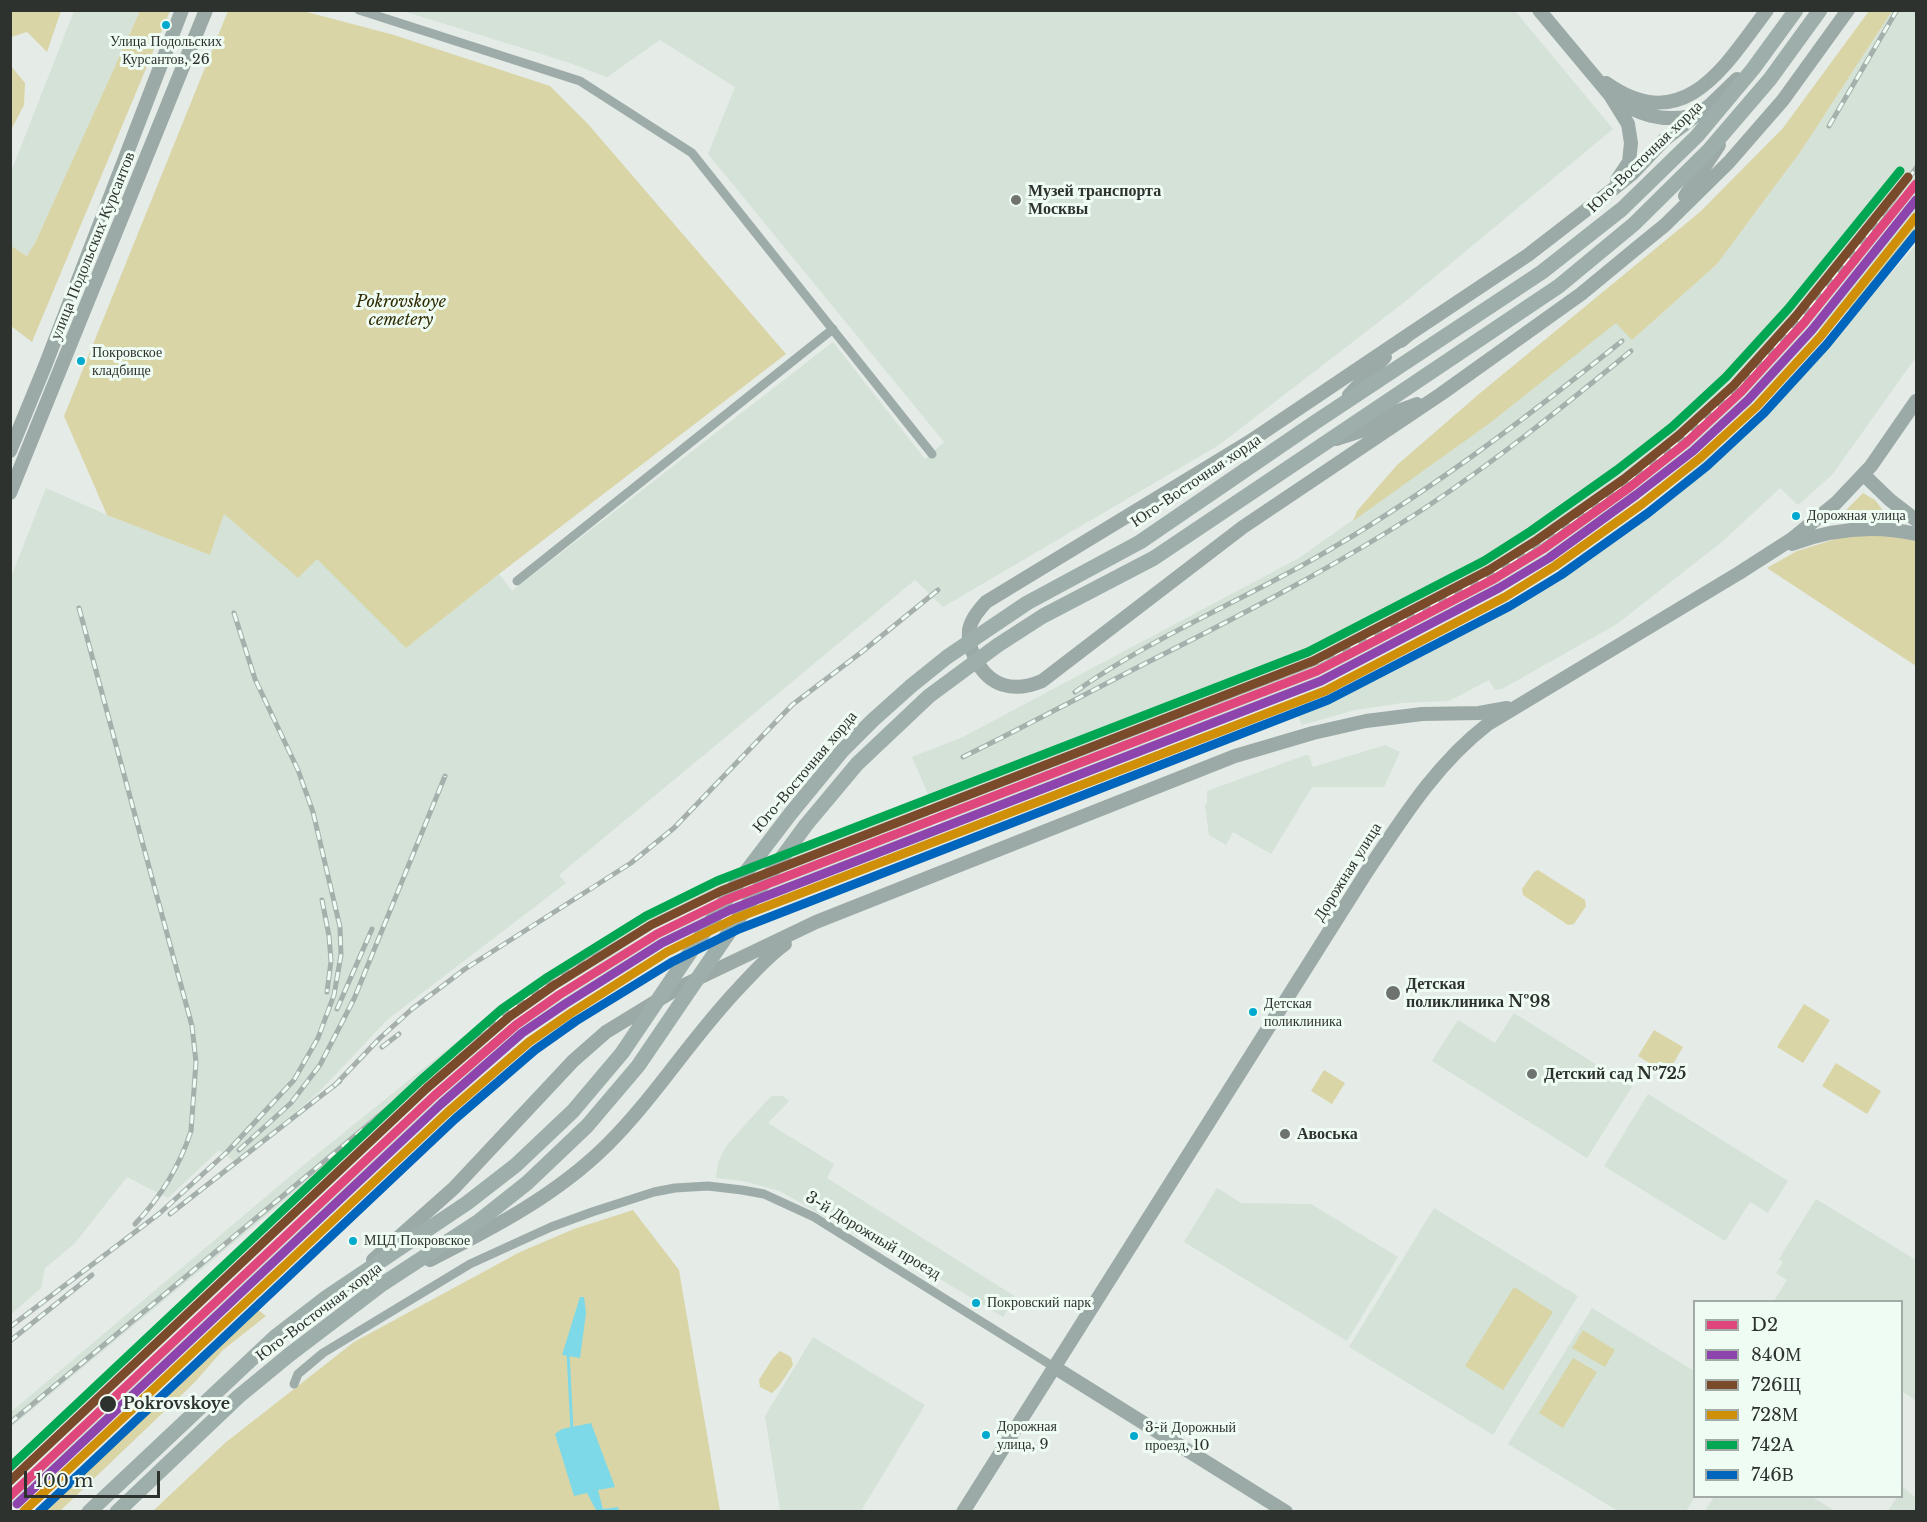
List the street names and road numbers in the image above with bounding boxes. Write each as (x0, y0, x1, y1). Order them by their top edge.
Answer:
street label: Юго-Восточная хорда (1583, 97, 1707, 217)
street label: улица Подольских Курсантов (46, 149, 140, 343)
street label: Юго-Восточная хорда (1127, 430, 1265, 532)
street label: Юго-Восточная хорда (749, 707, 861, 837)
street label: Дорожная улица (1310, 819, 1386, 925)
street label: 3-й Дорожный проезд (802, 1188, 944, 1284)
street label: Юго-Восточная хорда (252, 1258, 386, 1366)

